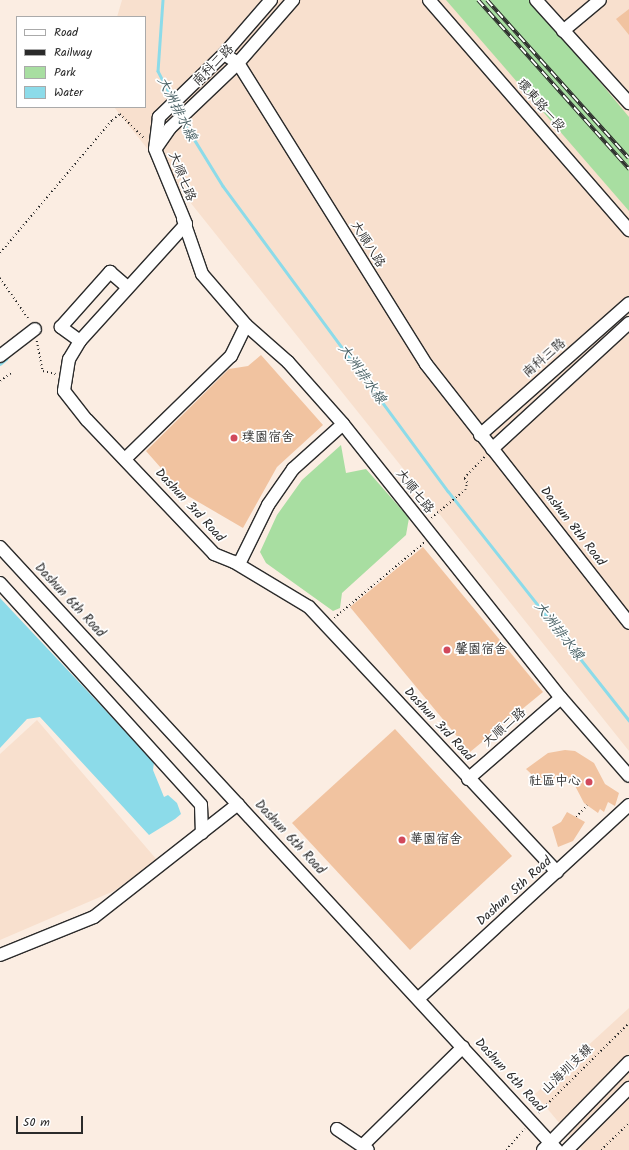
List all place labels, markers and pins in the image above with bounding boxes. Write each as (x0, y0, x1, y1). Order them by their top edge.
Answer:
place label: 璞園宿舍 (242, 430, 294, 446)
marker: 璞園宿舍 (229, 433, 239, 443)
place label: 馨園宿舍 (455, 642, 507, 658)
marker: 馨園宿舍 (442, 645, 452, 655)
place label: 社區中心 (529, 774, 581, 790)
marker: 社區中心 (584, 777, 594, 787)
place label: 華園宿舍 (410, 832, 462, 848)
marker: 華園宿舍 (397, 835, 407, 845)

